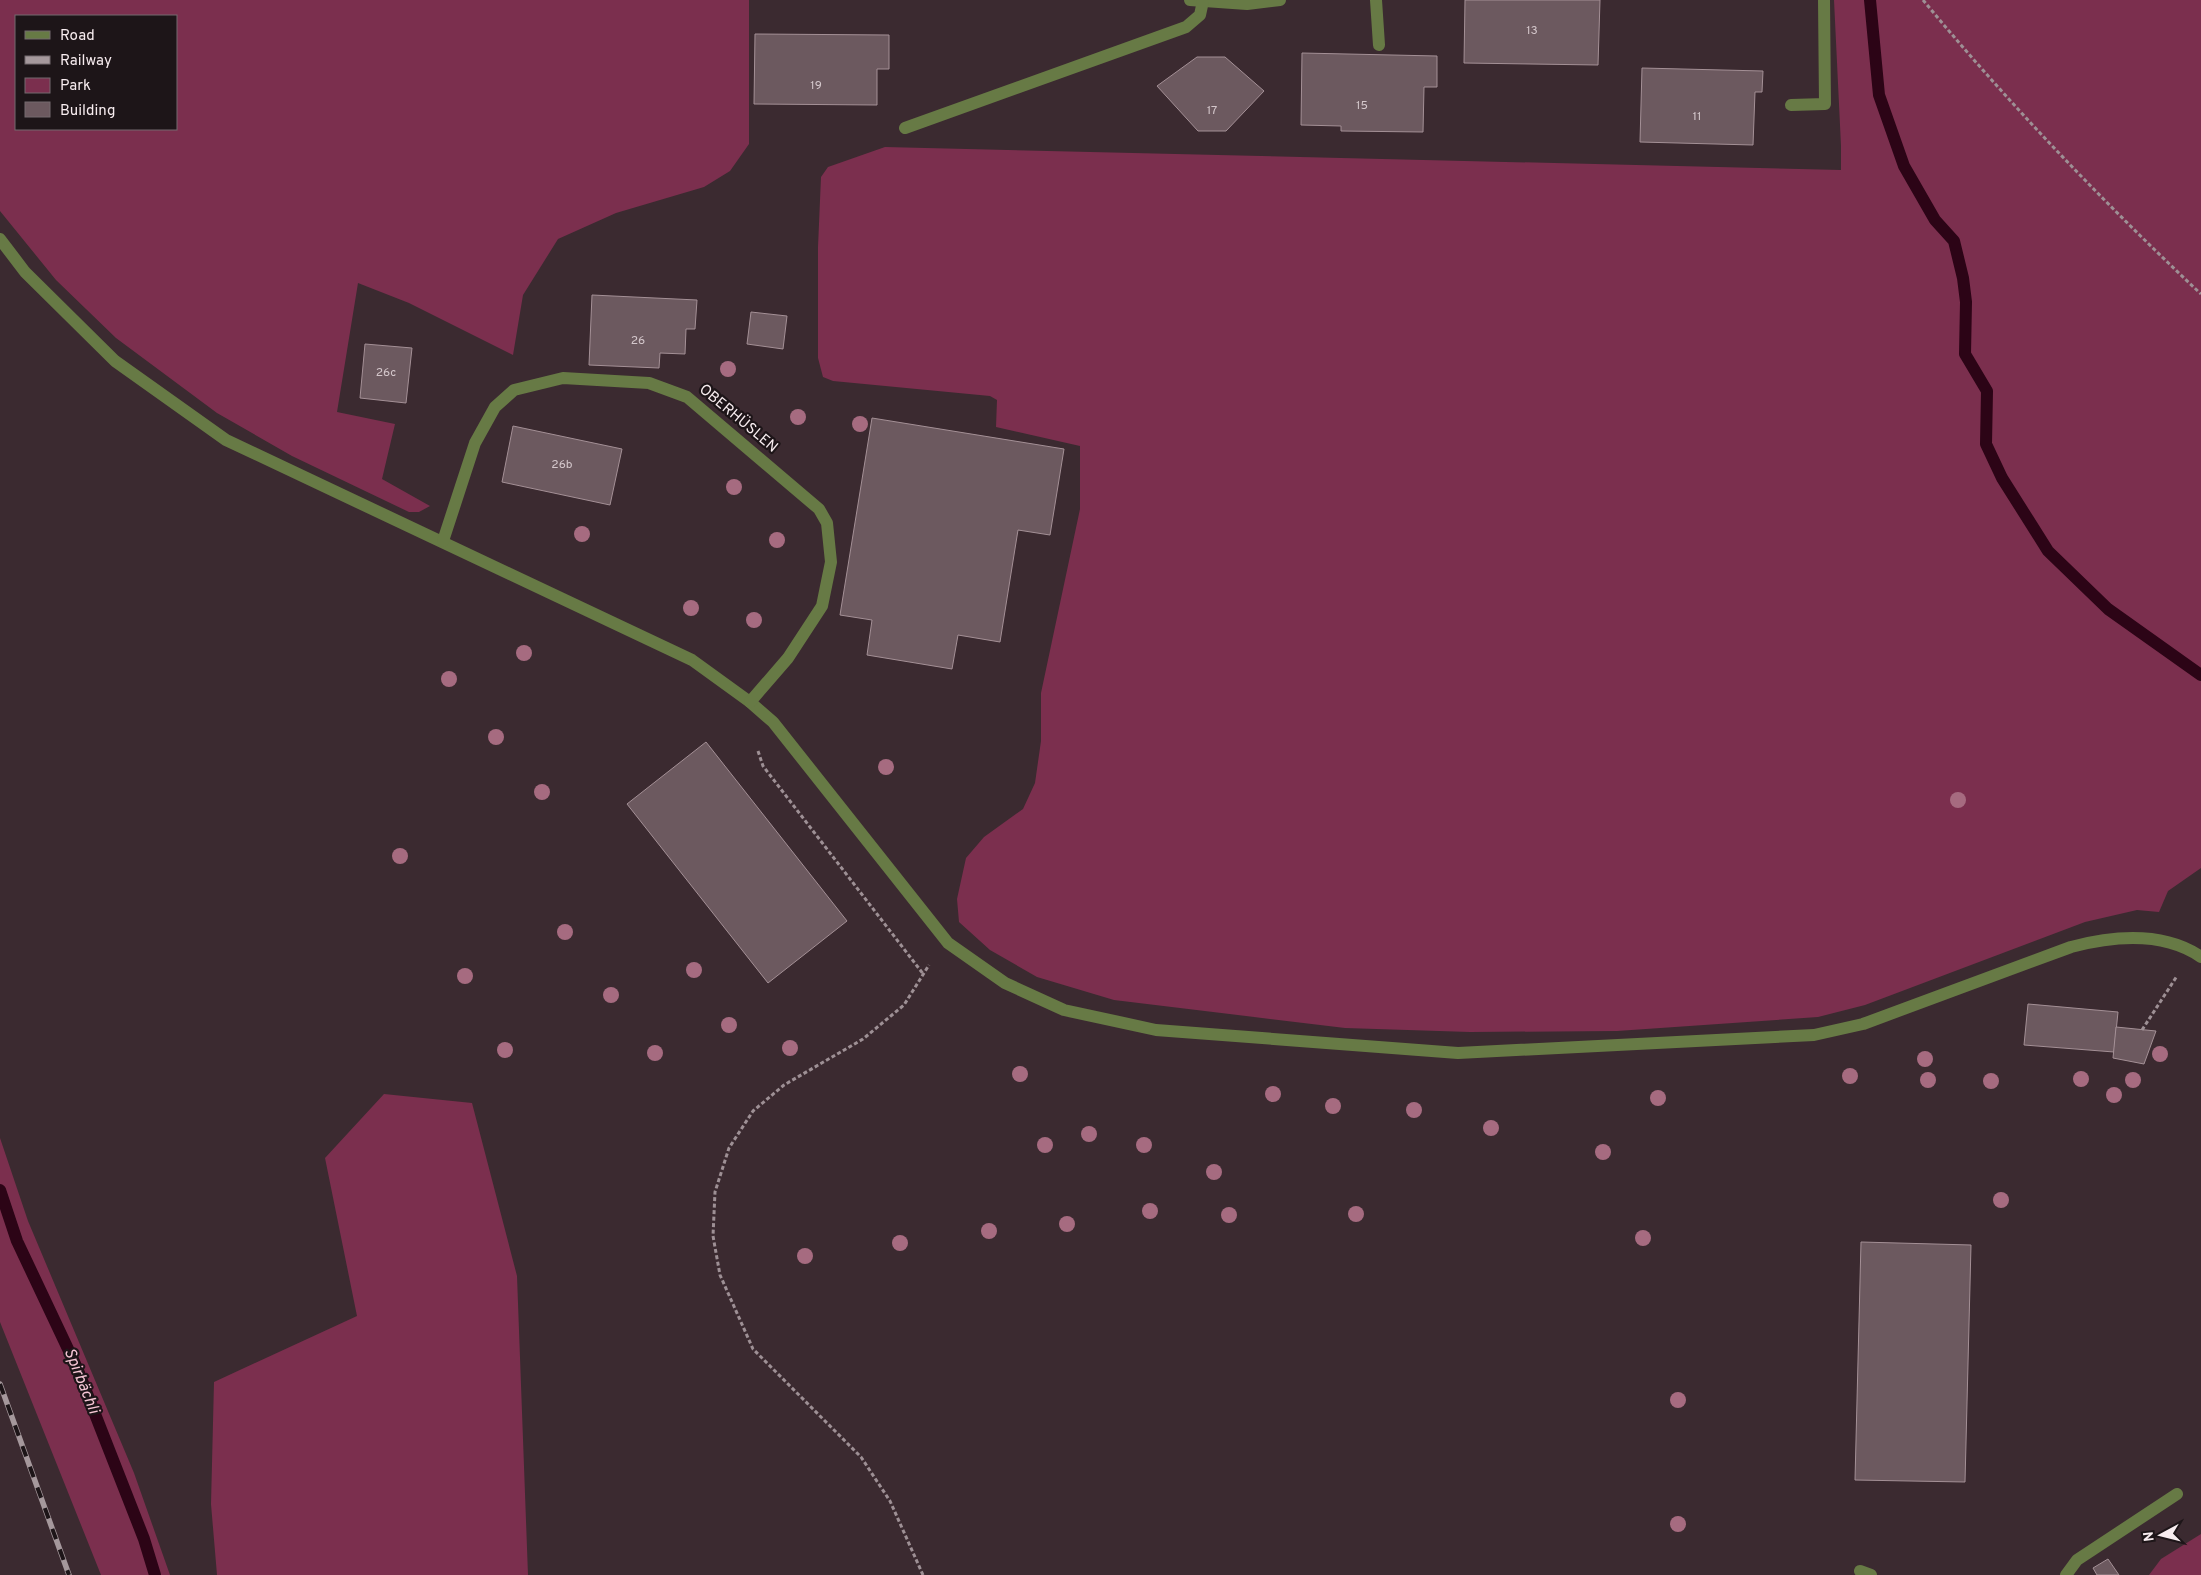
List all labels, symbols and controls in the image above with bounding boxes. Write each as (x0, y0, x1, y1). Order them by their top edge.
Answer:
legend (15, 15, 178, 130)
house number: 13 (1526, 23, 1538, 39)
text: Road (60, 27, 95, 46)
text: Railway (60, 52, 112, 71)
text: Park (60, 77, 91, 96)
house number: 19 (810, 78, 822, 94)
house number: 15 (1356, 98, 1368, 114)
text: Building (60, 102, 115, 121)
house number: 17 (1207, 103, 1217, 119)
house number: 11 (1693, 109, 1701, 125)
house number: 26 (631, 333, 645, 349)
house number: 26c (376, 365, 396, 381)
street label: OBERHÜSLEN (695, 380, 782, 458)
house number: 26b (551, 457, 573, 473)
water label: Spirbächli (59, 1345, 104, 1418)
north arrow (2136, 1510, 2186, 1560)
text: N (2141, 1530, 2159, 1542)

